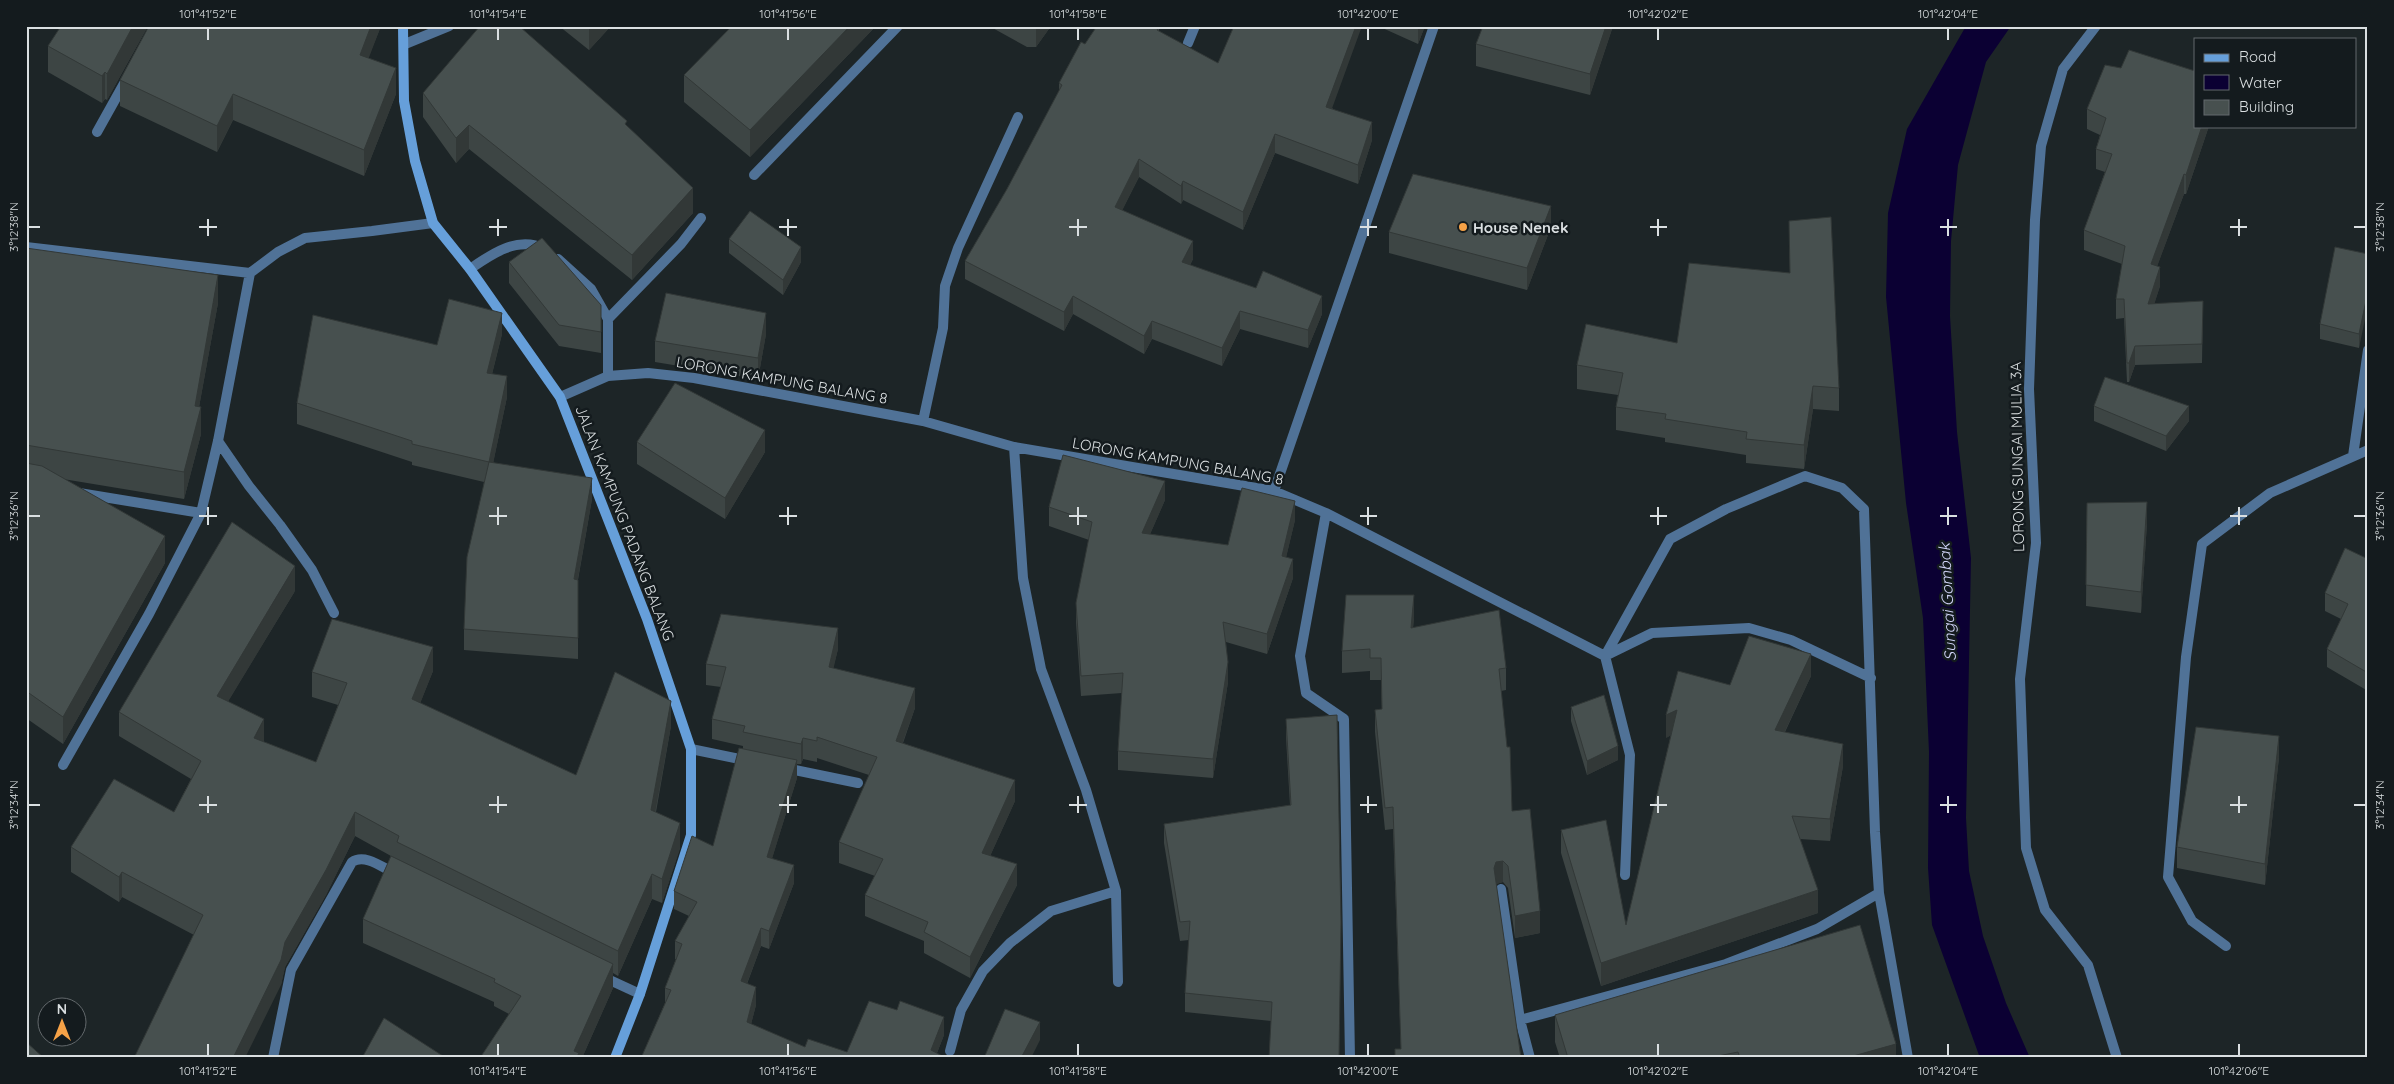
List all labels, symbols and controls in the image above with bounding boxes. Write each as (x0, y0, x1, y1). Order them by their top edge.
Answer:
text: 101°41'52"E (179, 6, 237, 21)
text: 101°41'54"E (469, 6, 527, 21)
text: 101°41'56"E (759, 6, 817, 21)
text: 101°41'58"E (1049, 6, 1107, 21)
text: 101°42'00"E (1338, 6, 1399, 21)
text: 101°42'02"E (1628, 6, 1688, 21)
text: 101°42'04"E (1918, 6, 1978, 21)
legend (2194, 38, 2356, 128)
text: Road (2239, 47, 2276, 66)
text: Water (2239, 73, 2282, 92)
text: Building (2239, 97, 2294, 116)
text: 3°12'38"N (6, 202, 21, 252)
text: 3°12'38"N (2372, 202, 2387, 252)
place label: House Nenek (1473, 218, 1568, 237)
marker: House Nenek (1457, 221, 1469, 233)
street label: LORONG KAMPUNG BALANG 8 (675, 352, 889, 408)
street label: LORONG SUNGAI MULIA 3A (2006, 361, 2028, 552)
street label: JALAN KAMPUNG PADANG BALANG (571, 403, 679, 643)
street label: LORONG KAMPUNG BALANG 8 (1071, 433, 1285, 489)
text: 3°12'36"N (6, 491, 21, 541)
text: 3°12'36"N (2372, 491, 2387, 541)
water label: Sungai Gombak (1934, 541, 1960, 661)
text: 3°12'34"N (6, 780, 21, 830)
text: 3°12'34"N (2372, 780, 2387, 830)
north arrow (38, 996, 88, 1046)
text: N (57, 1000, 67, 1018)
text: 101°41'52"E (179, 1063, 237, 1078)
text: 101°41'54"E (469, 1063, 527, 1078)
text: 101°41'56"E (759, 1063, 817, 1078)
text: 101°41'58"E (1049, 1063, 1107, 1078)
text: 101°42'00"E (1338, 1063, 1399, 1078)
text: 101°42'02"E (1628, 1063, 1688, 1078)
text: 101°42'04"E (1918, 1063, 1978, 1078)
text: 101°42'06"E (2209, 1063, 2269, 1078)

